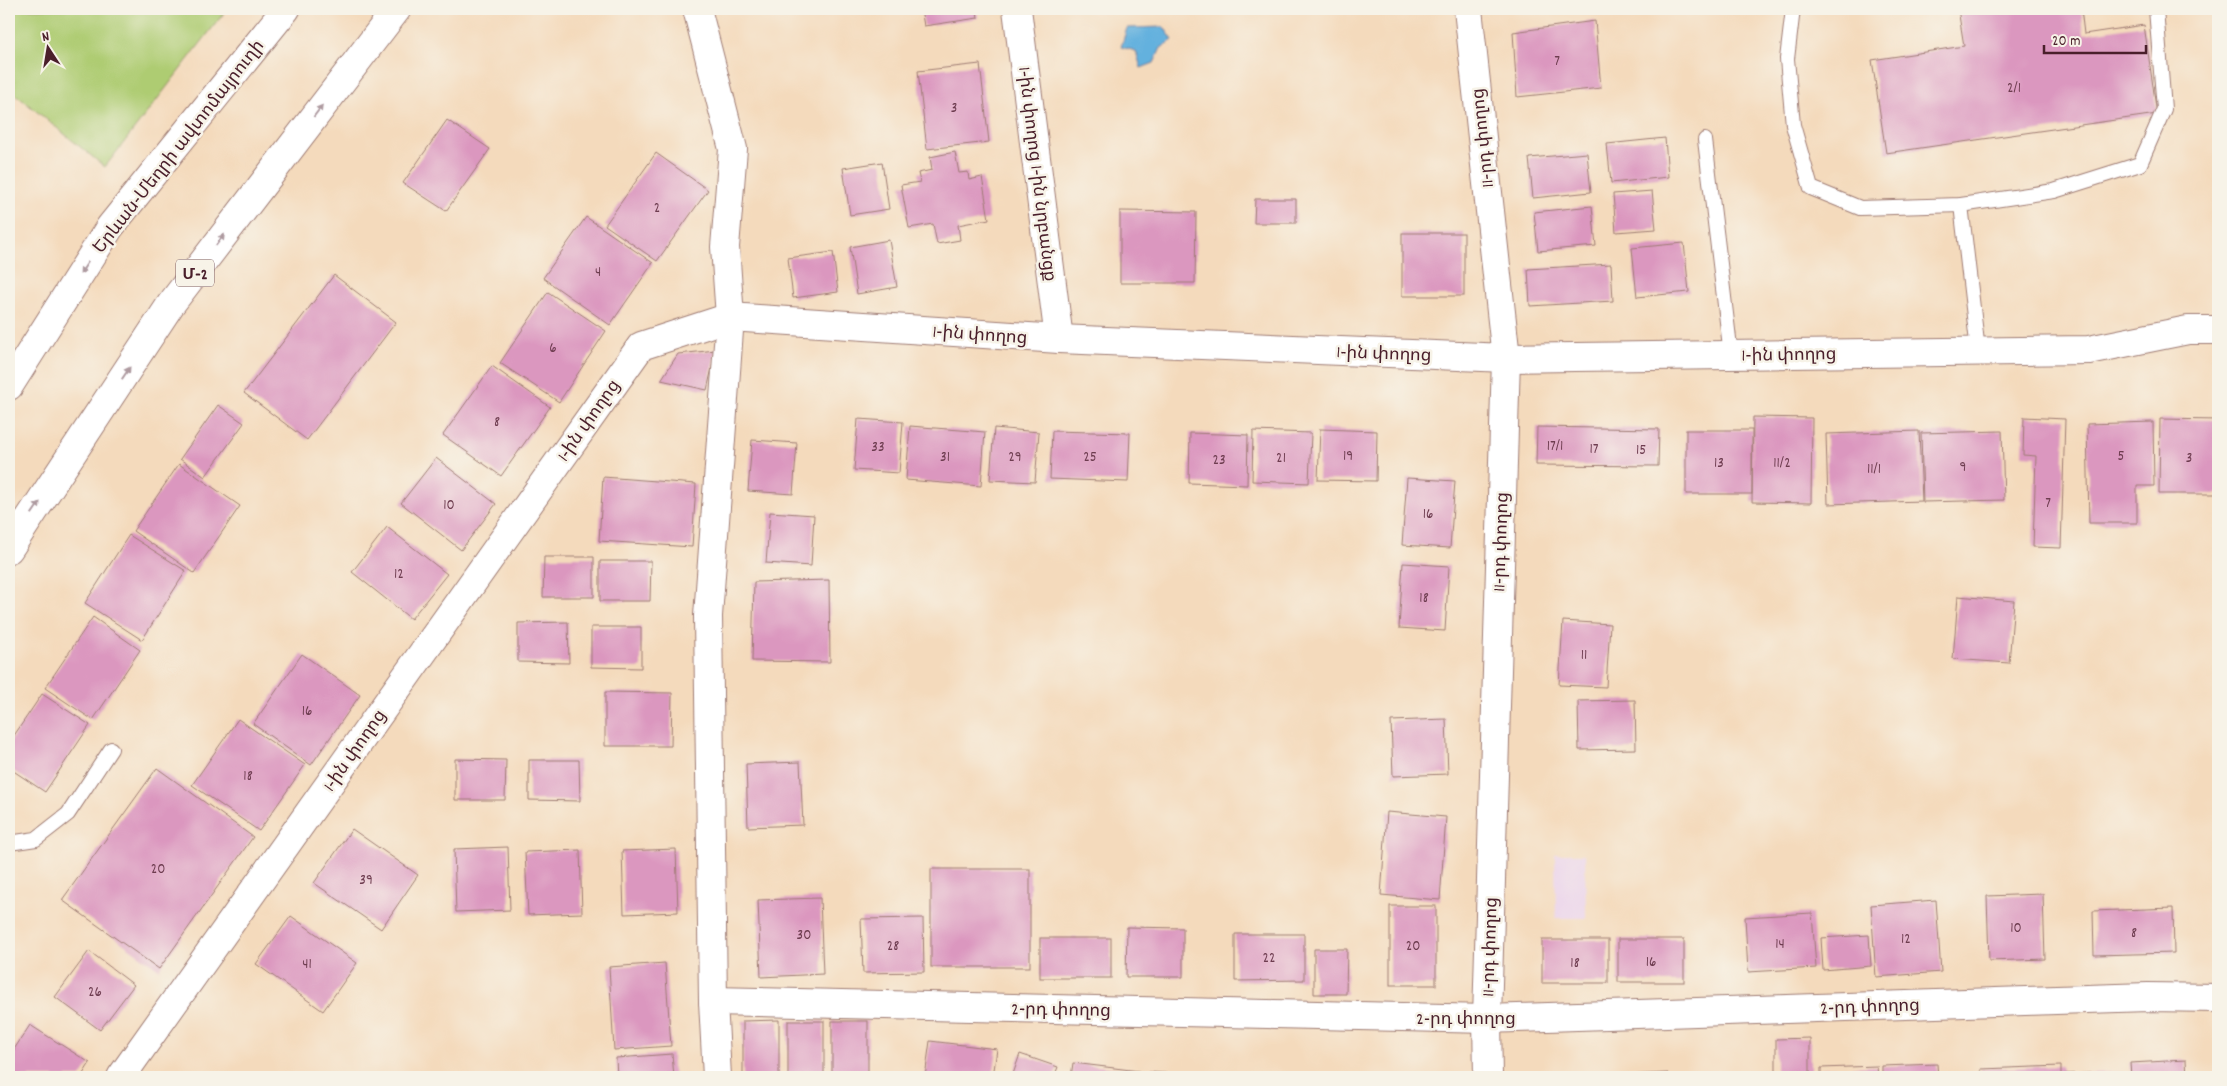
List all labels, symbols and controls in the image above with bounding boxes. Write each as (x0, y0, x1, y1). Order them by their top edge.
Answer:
north arrow (22, 22, 72, 72)
scale bar (2044, 22, 2147, 54)
text: N (40, 27, 51, 48)
text: 20 m (2052, 31, 2080, 53)
street label: Երևան-Մեղրի ավտոմայրուղի (88, 35, 271, 260)
house number: 7 (1554, 51, 1560, 73)
street label: 1-ին փողոց 1-ին նրբանցք (1010, 66, 1061, 283)
house number: 2/1 (2007, 78, 2021, 100)
street label: 11-րդ փողոց (1467, 87, 1502, 189)
house number: 3 (951, 98, 957, 120)
one-way arrow (313, 105, 324, 118)
house number: 2 (654, 198, 660, 220)
one-way arrow (214, 234, 225, 247)
road number: Մ-2 (176, 260, 214, 286)
one-way arrow (79, 261, 89, 274)
house number: 4 (595, 262, 601, 284)
street label: 1-ին փողոց (932, 321, 1028, 352)
house number: 6 (549, 338, 557, 360)
street label: 1-ին փողոց (1336, 341, 1432, 370)
street label: 1-ին փողոց (1741, 343, 1837, 370)
one-way arrow (121, 366, 130, 379)
street label: 1-ին փողոց (553, 375, 628, 468)
house number: 8 (494, 412, 500, 434)
house number: 17/1 (1547, 436, 1563, 458)
house number: 33 (871, 437, 885, 459)
house number: 17 (1589, 439, 1599, 461)
house number: 15 (1636, 440, 1646, 462)
house number: 19 (1343, 446, 1353, 468)
house number: 5 (2118, 446, 2125, 468)
house number: 31 (940, 447, 950, 469)
house number: 29 (1008, 447, 1022, 469)
house number: 25 (1083, 447, 1097, 469)
house number: 21 (1276, 448, 1286, 470)
house number: 3 (2186, 448, 2192, 470)
house number: 23 (1212, 450, 1226, 472)
house number: 13 (1714, 453, 1724, 475)
house number: 11/2 (1773, 453, 1791, 475)
house number: 9 (1960, 457, 1966, 479)
house number: 11/1 (1867, 459, 1881, 481)
street label: 11-րդ փողոց (1488, 492, 1517, 592)
house number: 7 (2045, 493, 2051, 515)
house number: 10 (443, 495, 455, 517)
one-way arrow (31, 501, 41, 515)
house number: 16 (1423, 504, 1433, 526)
house number: 12 (394, 564, 404, 586)
house number: 18 (1419, 588, 1429, 610)
house number: 11 (1581, 645, 1587, 667)
house number: 16 (302, 701, 312, 723)
street label: 1-ին փողոց (319, 705, 394, 798)
house number: 18 (243, 766, 253, 788)
house number: 20 (151, 859, 165, 881)
house number: 39 (359, 870, 373, 892)
street label: 11-րդ փողոց (1477, 897, 1506, 997)
house number: 10 (2010, 918, 2022, 940)
house number: 8 (2131, 923, 2137, 945)
house number: 30 (797, 925, 811, 947)
house number: 12 (1901, 929, 1911, 951)
house number: 14 (1775, 934, 1785, 956)
house number: 28 (887, 936, 899, 958)
house number: 20 (1406, 936, 1420, 958)
house number: 22 (1262, 948, 1276, 970)
house number: 16 (1646, 952, 1656, 974)
house number: 18 (1570, 953, 1580, 975)
house number: 41 (302, 954, 312, 976)
house number: 26 (88, 982, 102, 1004)
street label: 2-րդ փողոց (1820, 994, 1920, 1023)
street label: 2-րդ փողոց (1011, 998, 1111, 1025)
street label: 2-րդ փողոց (1416, 1008, 1516, 1033)

